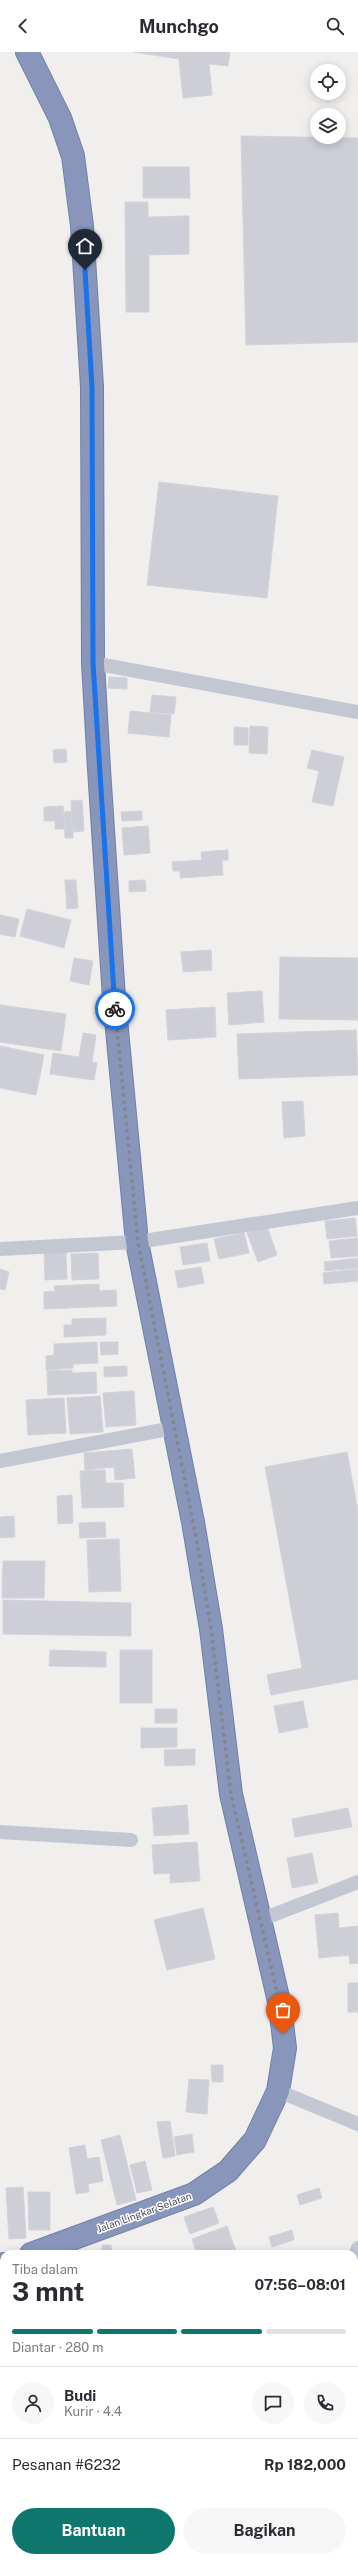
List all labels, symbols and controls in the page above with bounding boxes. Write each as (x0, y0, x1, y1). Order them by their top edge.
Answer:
icon: back (12, 15, 34, 37)
icon: search (324, 15, 346, 37)
text: Munchgo (139, 16, 219, 37)
map controls (310, 64, 346, 144)
button: locate (310, 64, 346, 100)
button: layers (310, 108, 346, 144)
pin (68, 229, 102, 270)
icon: home (74, 235, 96, 257)
courier (95, 989, 135, 1029)
icon: bike (104, 998, 126, 1020)
pin (266, 1993, 300, 2034)
icon: bag (272, 1999, 294, 2021)
street label: Jalan Lingkar Selatan (95, 2189, 193, 2235)
text: Tiba dalam (12, 2262, 78, 2277)
text: 3 mnt (12, 2276, 84, 2307)
text: 07:56–08:01 (254, 2276, 346, 2293)
text: Diantar · 280 m (12, 2340, 104, 2355)
button: person (12, 2382, 54, 2424)
button: chat (252, 2382, 294, 2424)
button: phone (304, 2382, 346, 2424)
text: Budi (64, 2387, 96, 2404)
text: Kurir · 4.4 (64, 2404, 122, 2419)
text: Pesanan #6232 (12, 2456, 121, 2473)
text: Rp 182,000 (264, 2456, 346, 2473)
button: Bantuan (12, 2508, 175, 2554)
button: Bagikan (183, 2508, 346, 2554)

